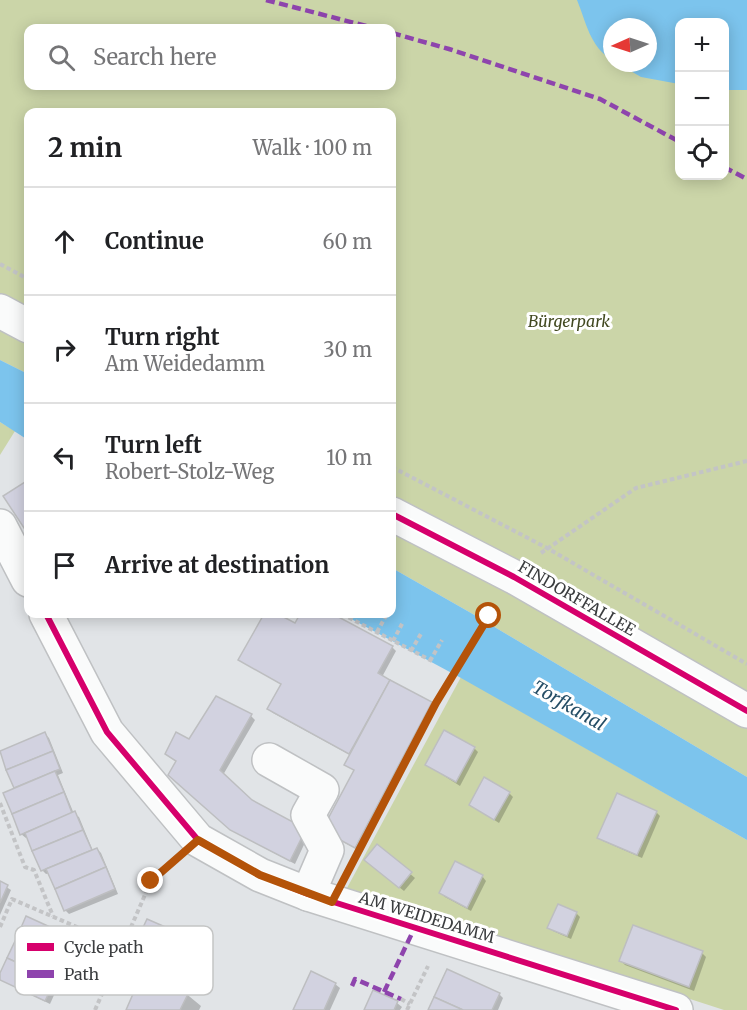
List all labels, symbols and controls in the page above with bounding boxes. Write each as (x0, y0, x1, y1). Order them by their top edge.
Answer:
north arrow (603, 18, 657, 72)
map controls (675, 18, 729, 180)
button: + (675, 18, 729, 72)
search box (24, 24, 396, 90)
icon: search (45, 41, 78, 74)
text: Search here (93, 43, 216, 71)
button: − (675, 72, 729, 126)
button: locate (675, 126, 729, 180)
text: 2 min (48, 131, 122, 164)
text: Walk · 100 m (253, 135, 372, 160)
icon: ahead (48, 225, 81, 258)
text: Continue (105, 227, 204, 255)
text: 60 m (322, 229, 372, 254)
park label: Bürgerpark (528, 311, 610, 331)
text: Turn right (105, 323, 219, 351)
icon: right (48, 333, 81, 366)
text: 30 m (323, 337, 372, 362)
text: Am Weidedamm (105, 351, 265, 376)
text: Turn left (105, 431, 202, 459)
icon: left (48, 441, 81, 474)
text: 10 m (326, 445, 372, 470)
text: Robert-Stolz-Weg (105, 459, 274, 484)
icon: arrive (48, 549, 81, 582)
text: Arrive at destination (105, 551, 329, 579)
street label: FINDORFFALLEE (515, 556, 640, 640)
route start (475, 602, 501, 628)
water label: Torfkanal (529, 675, 610, 736)
route end (137, 867, 163, 893)
street label: AM WEIDEDAMM (356, 887, 497, 947)
legend (15, 926, 213, 995)
text: Cycle path (64, 937, 144, 957)
text: Path (64, 964, 100, 984)

